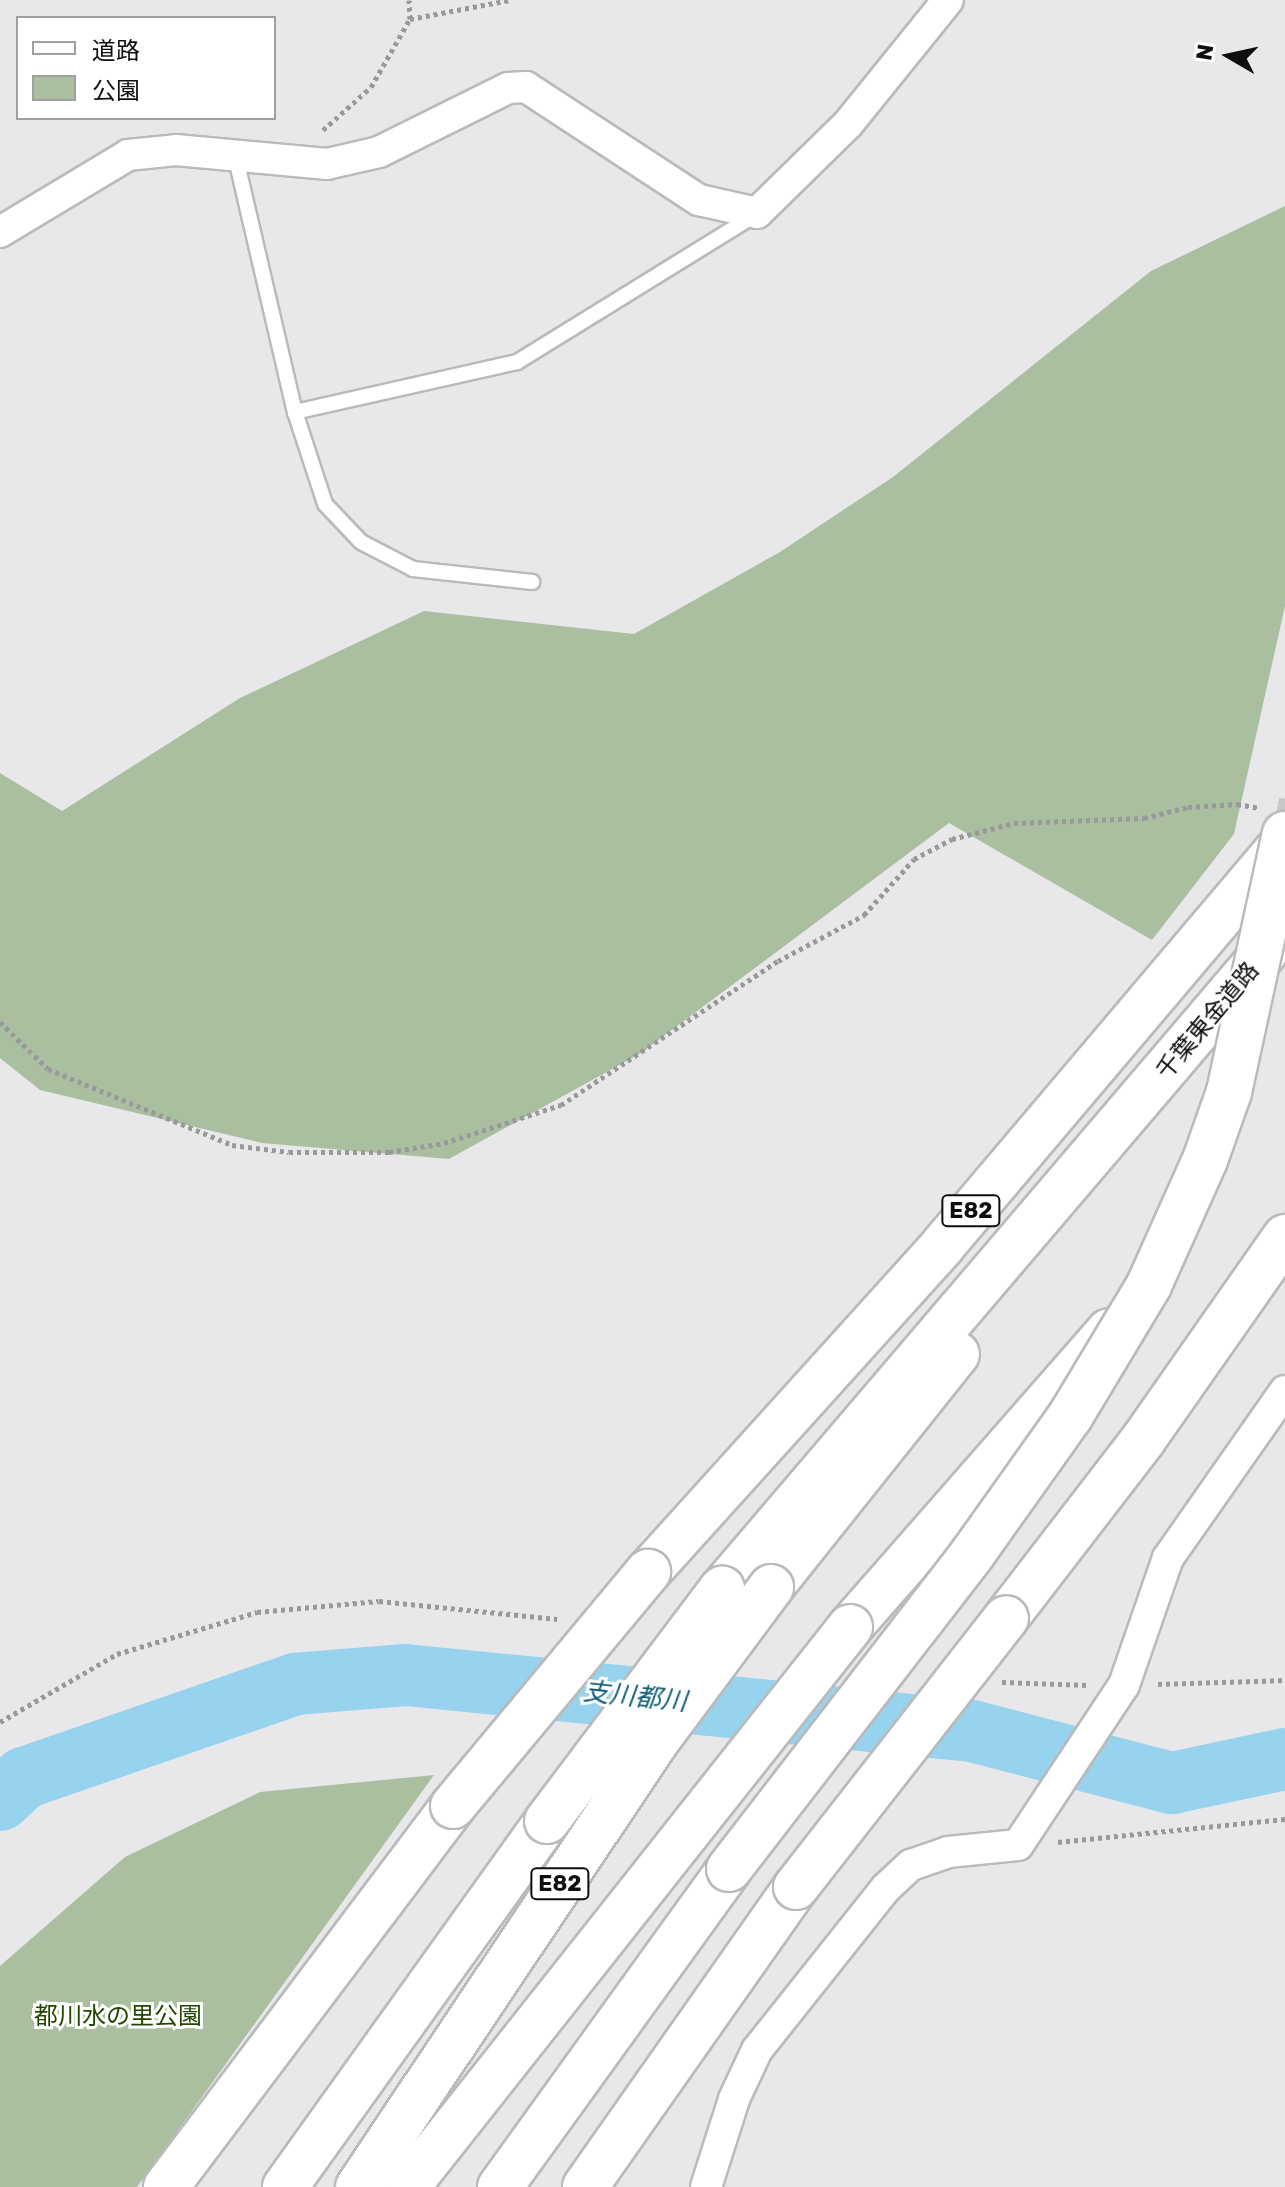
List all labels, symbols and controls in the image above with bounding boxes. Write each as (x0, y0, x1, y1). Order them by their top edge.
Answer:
legend (16, 16, 276, 120)
north arrow (1189, 16, 1269, 96)
text: 道路 (92, 37, 140, 65)
text: N (1190, 42, 1219, 62)
text: 公園 (92, 77, 140, 105)
street label: 千葉東金道路 (1151, 957, 1265, 1085)
road number: E82 (941, 1193, 1001, 1229)
water label: 支川都川 (582, 1676, 688, 1718)
road number: E82 (530, 1866, 590, 1902)
park label: 都川水の里公園 (34, 2003, 202, 2031)

